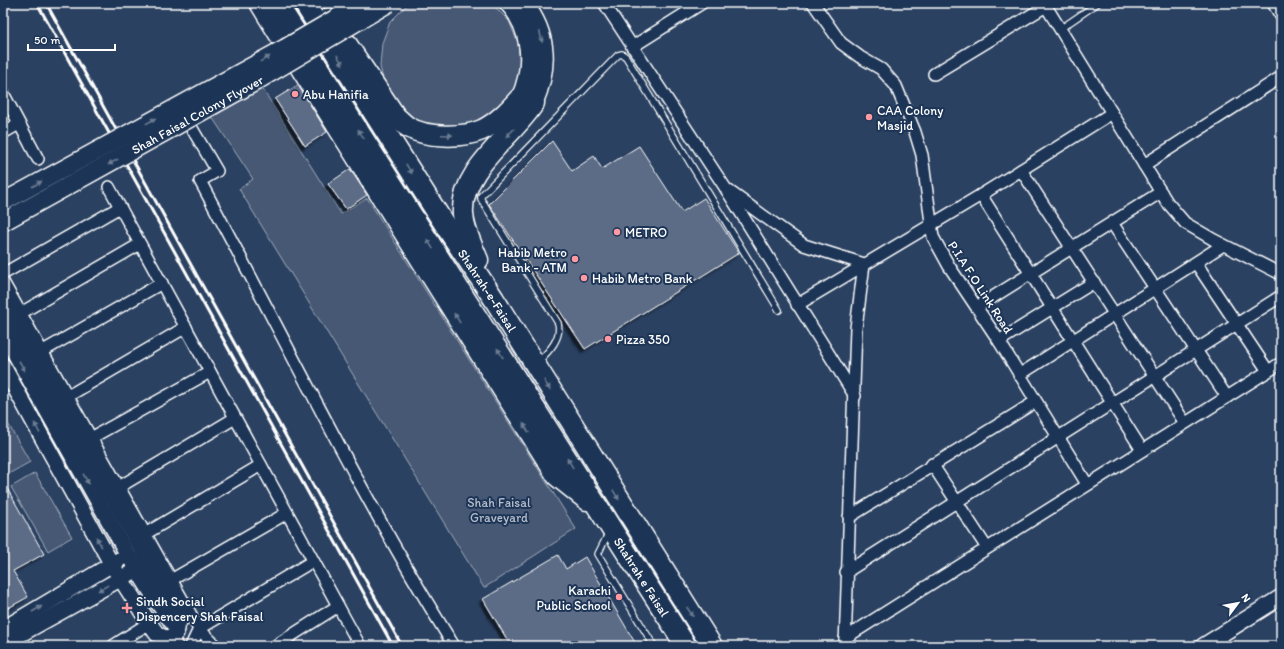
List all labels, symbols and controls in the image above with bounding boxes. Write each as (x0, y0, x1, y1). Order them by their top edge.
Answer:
scale bar (28, 26, 115, 52)
one-way arrow (539, 31, 545, 44)
text: 50 m (34, 33, 60, 47)
one-way arrow (336, 54, 343, 65)
one-way arrow (259, 56, 271, 62)
street label: Shah Faisal Colony Flyover (129, 72, 266, 157)
place label: Abu Hanifia (303, 87, 369, 102)
marker: Abu Hanifia (290, 89, 300, 99)
place label: CAA Colony Masjid (877, 103, 943, 133)
marker: CAA Colony Masjid (864, 112, 874, 122)
one-way arrow (145, 118, 157, 125)
one-way arrow (357, 128, 364, 140)
one-way arrow (505, 128, 515, 138)
one-way arrow (441, 132, 454, 138)
one-way arrow (107, 158, 119, 165)
one-way arrow (406, 163, 413, 175)
one-way arrow (31, 180, 43, 187)
place label: METRO (625, 225, 667, 240)
marker: METRO (612, 227, 622, 237)
one-way arrow (427, 238, 434, 250)
street label: P.I.A F.O Link Road (945, 238, 1016, 336)
place label: Habib Metro Bank - ATM (498, 245, 567, 275)
street label: Shahrah-e-Faisal (455, 246, 520, 335)
marker: Habib Metro Bank - ATM (570, 254, 580, 264)
place label: Habib Metro Bank (592, 271, 693, 286)
marker: Habib Metro Bank (579, 273, 589, 283)
one-way arrow (454, 312, 461, 324)
place label: Pizza 350 (616, 332, 670, 347)
marker: Pizza 350 (603, 334, 613, 344)
one-way arrow (496, 348, 504, 359)
one-way arrow (19, 360, 25, 372)
one-way arrow (544, 379, 551, 391)
one-way arrow (34, 422, 40, 434)
one-way arrow (523, 422, 530, 434)
one-way arrow (566, 457, 573, 469)
one-way arrow (82, 473, 89, 485)
one-way arrow (613, 489, 620, 501)
park label: Shah Faisal Graveyard (467, 495, 531, 525)
street label: Shahrah e Faisal (611, 535, 672, 620)
one-way arrow (96, 536, 103, 548)
place label: Karachi Public School (537, 583, 611, 613)
north arrow (1218, 583, 1258, 623)
one-way arrow (97, 585, 109, 592)
text: N (1239, 591, 1254, 605)
marker: Karachi Public School (614, 592, 624, 602)
place label: Sindh Social Dispencery Shah Faisal (136, 594, 264, 624)
marker: Sindh Social Dispencery Shah Faisal (121, 602, 133, 614)
one-way arrow (31, 605, 43, 612)
one-way arrow (686, 607, 694, 617)

